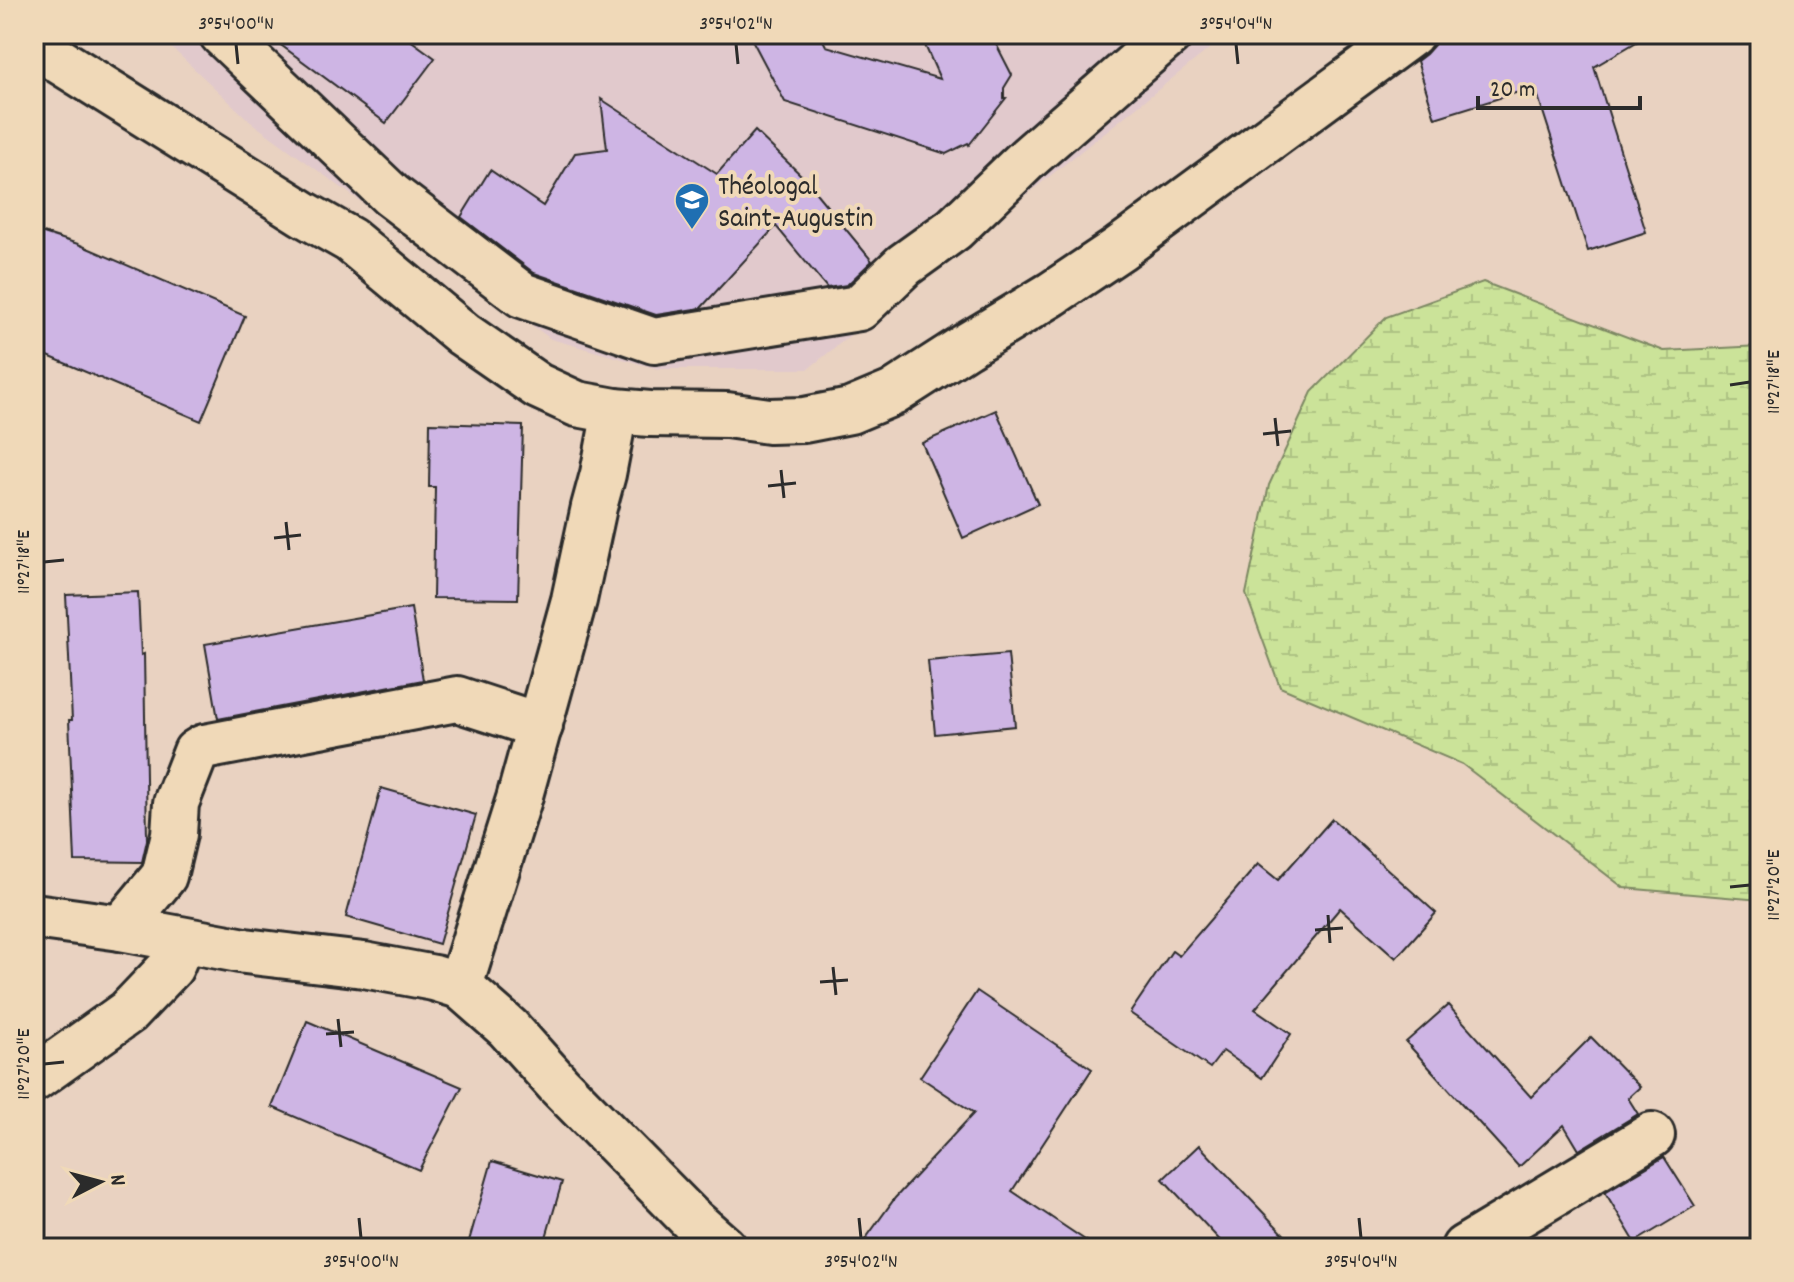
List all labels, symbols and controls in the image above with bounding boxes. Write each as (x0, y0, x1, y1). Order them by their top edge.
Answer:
text: 3°54'00"N (198, 11, 274, 39)
text: 3°54'02"N (699, 11, 773, 39)
text: 3°54'04"N (1200, 11, 1273, 39)
scale bar (1478, 60, 1640, 110)
text: 20 m (1490, 74, 1536, 108)
place label: Théologal Saint-Augustin (718, 169, 873, 241)
school or university icon: Théologal Saint-Augustin (673, 181, 711, 231)
text: 11°27'18"E (1761, 350, 1789, 414)
text: 11°27'18"E (11, 530, 39, 594)
text: 11°27'20"E (1761, 849, 1789, 921)
text: 11°27'20"E (11, 1028, 39, 1100)
north arrow (60, 1142, 140, 1222)
text: N (100, 1173, 132, 1187)
text: 3°54'00"N (323, 1249, 399, 1277)
text: 3°54'02"N (824, 1249, 898, 1277)
text: 3°54'04"N (1325, 1249, 1398, 1277)

